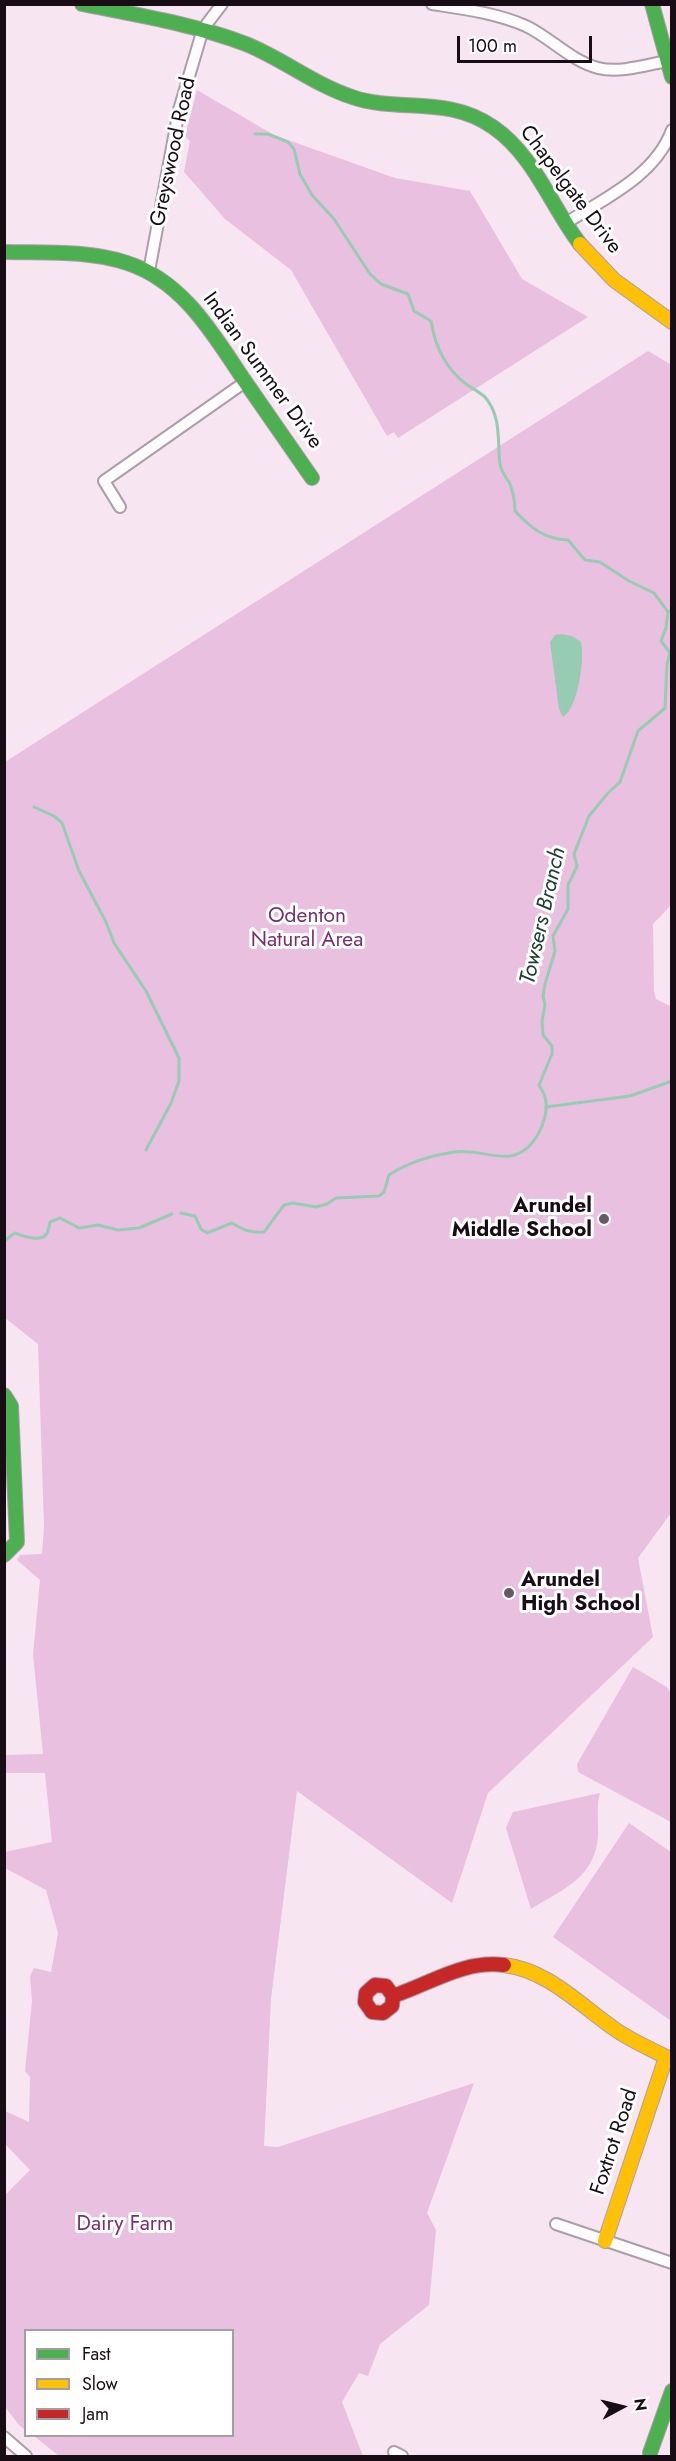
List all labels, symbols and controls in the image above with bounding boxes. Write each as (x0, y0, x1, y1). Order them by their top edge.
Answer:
scale bar (460, 24, 595, 62)
text: 100 m (468, 33, 517, 59)
street label: Greyswood Road (146, 75, 202, 229)
street label: Chapelgate Drive (514, 121, 626, 259)
street label: Indian Summer Drive (197, 288, 327, 454)
water label: Towsers Branch (515, 845, 573, 987)
park label: Odenton Natural Area (251, 904, 363, 954)
place label: Arundel Middle School (452, 1194, 592, 1244)
marker: Arundel Middle School (597, 1212, 611, 1226)
place label: Arundel High School (521, 1568, 640, 1618)
marker: Arundel High School (502, 1586, 516, 1600)
street label: Foxtrot Road (586, 2086, 644, 2198)
park label: Dairy Farm (77, 2212, 173, 2238)
legend (24, 2329, 234, 2437)
text: Fast (82, 2341, 111, 2367)
text: Slow (82, 2371, 118, 2397)
north arrow (592, 2377, 652, 2437)
text: N (628, 2397, 653, 2412)
text: Jam (82, 2401, 109, 2427)

